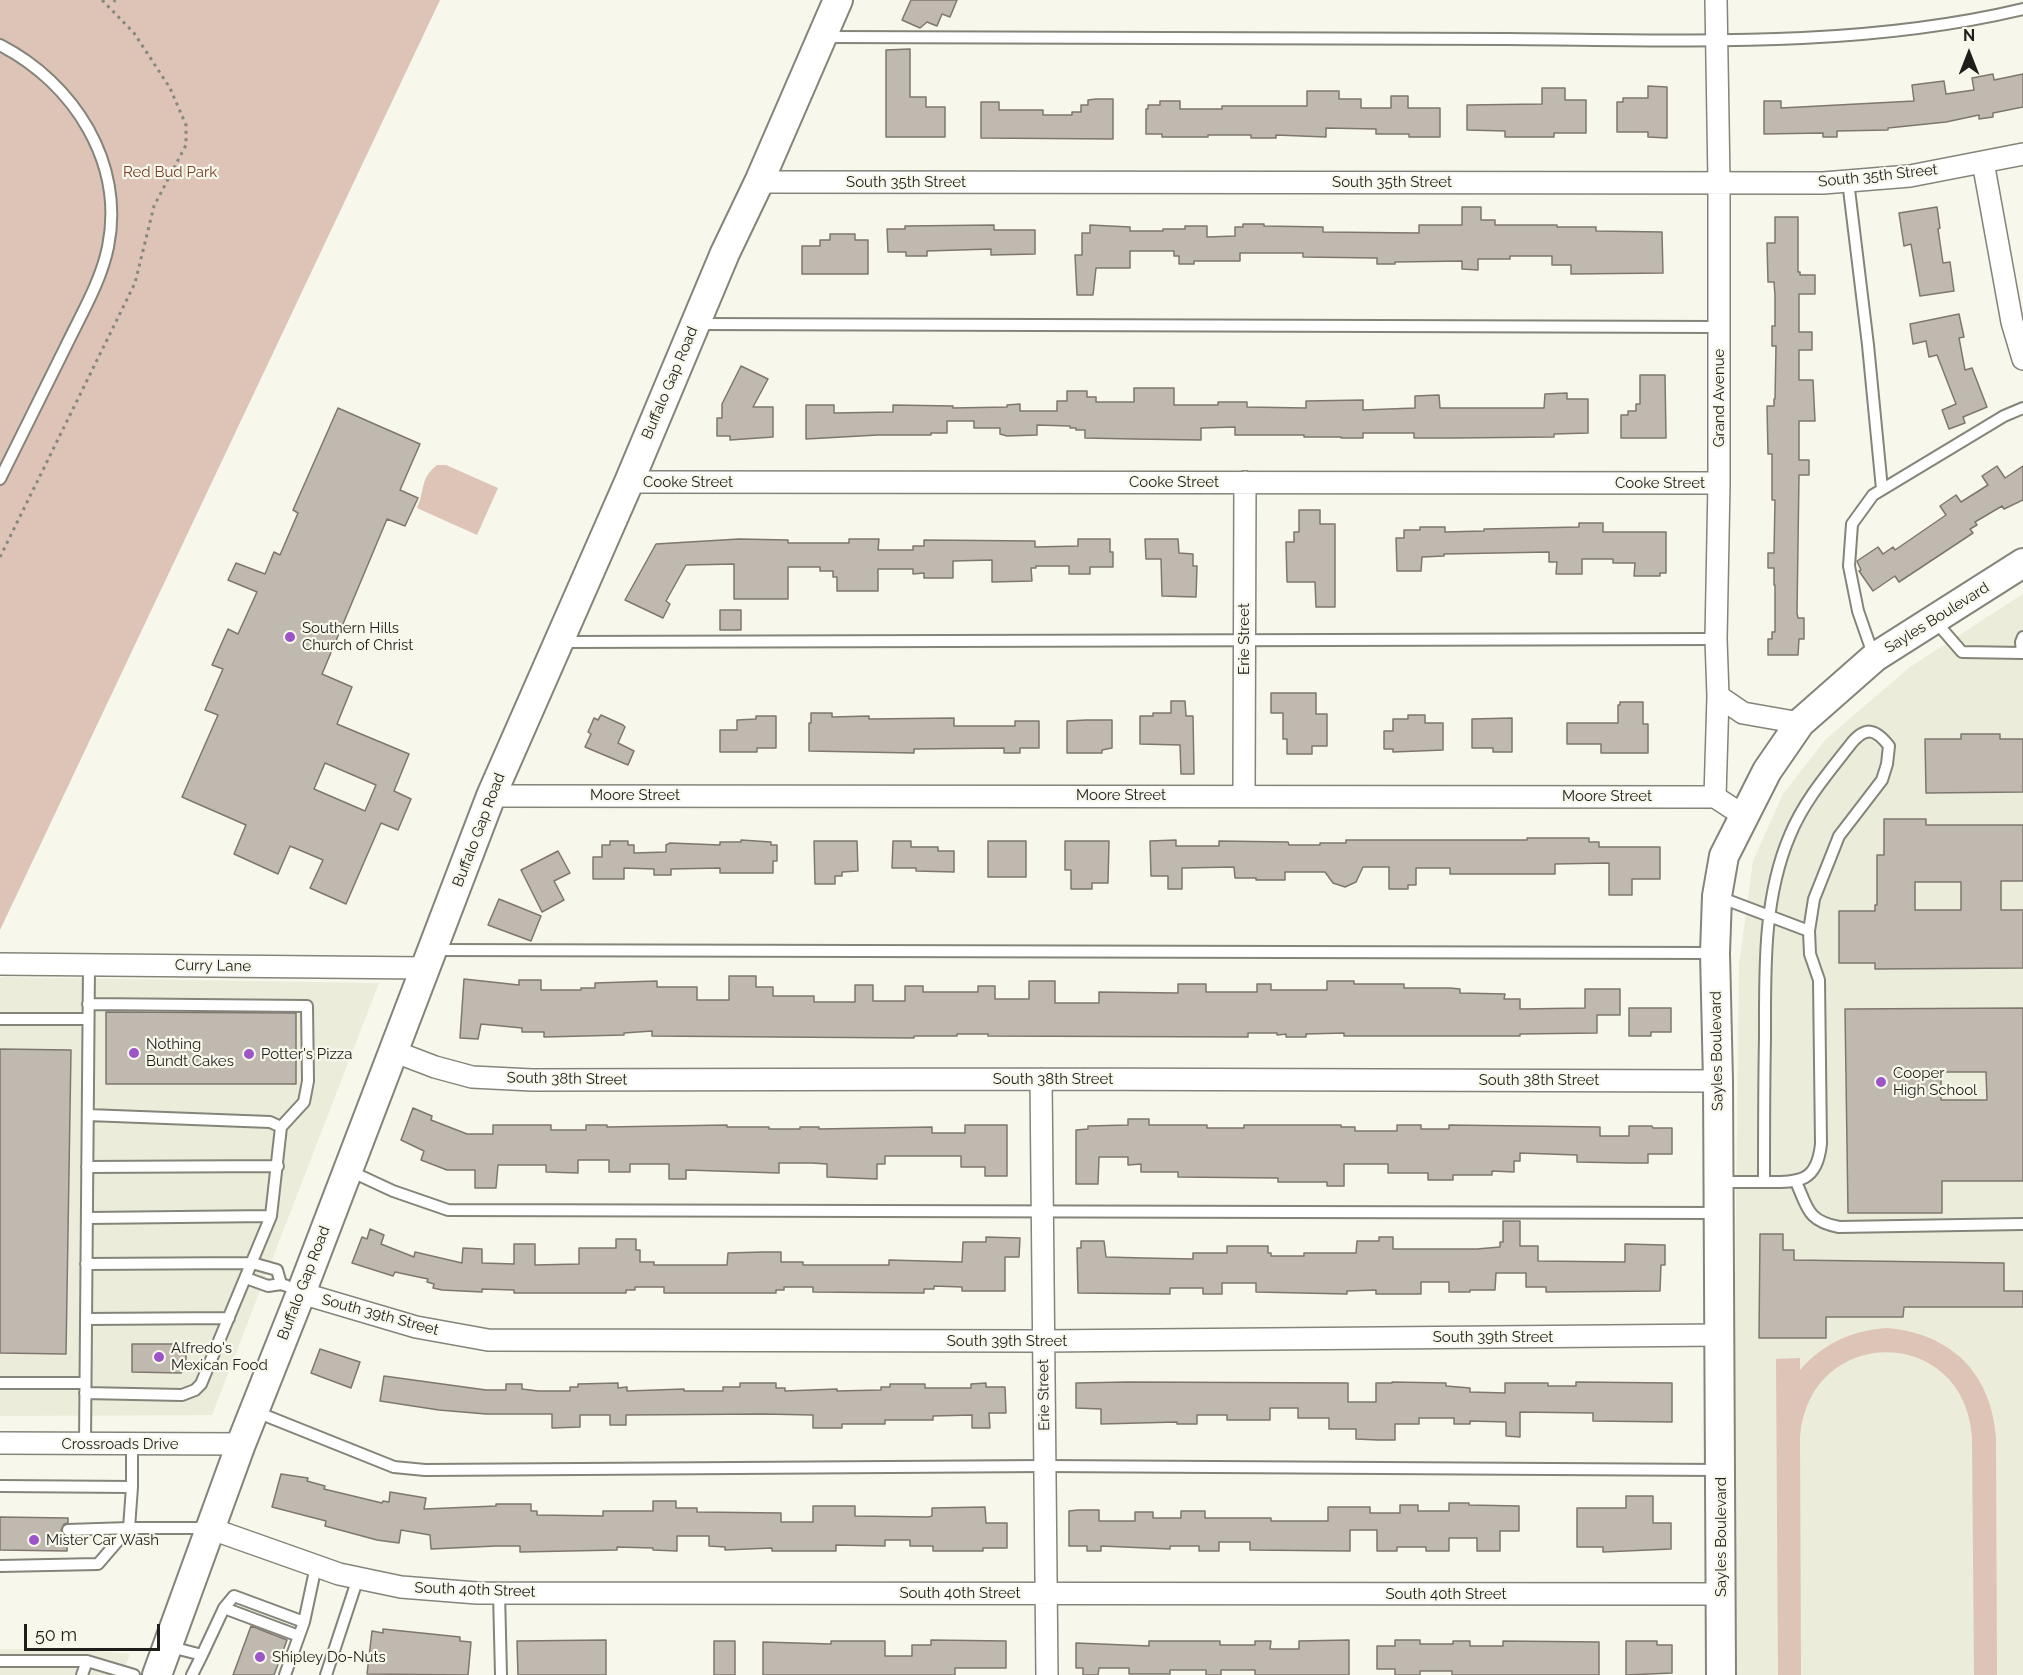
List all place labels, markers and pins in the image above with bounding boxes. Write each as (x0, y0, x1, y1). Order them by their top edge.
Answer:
place label: Southern Hills Church of Christ (302, 619, 413, 654)
marker: Southern Hills Church of Christ (283, 630, 297, 644)
place label: Nothing Bundt Cakes (146, 1035, 234, 1070)
place label: Potter's Pizza (261, 1045, 352, 1063)
marker: Nothing Bundt Cakes (127, 1046, 141, 1060)
marker: Potter's Pizza (242, 1047, 256, 1061)
place label: Cooper High School (1893, 1064, 1977, 1099)
marker: Cooper High School (1874, 1075, 1888, 1089)
place label: Alfredo's Mexican Food (171, 1339, 268, 1374)
marker: Alfredo's Mexican Food (152, 1350, 166, 1364)
place label: Mister Car Wash (46, 1531, 159, 1549)
marker: Mister Car Wash (27, 1533, 41, 1547)
place label: Shipley Do-Nuts (272, 1648, 386, 1666)
marker: Shipley Do-Nuts (253, 1650, 267, 1664)

